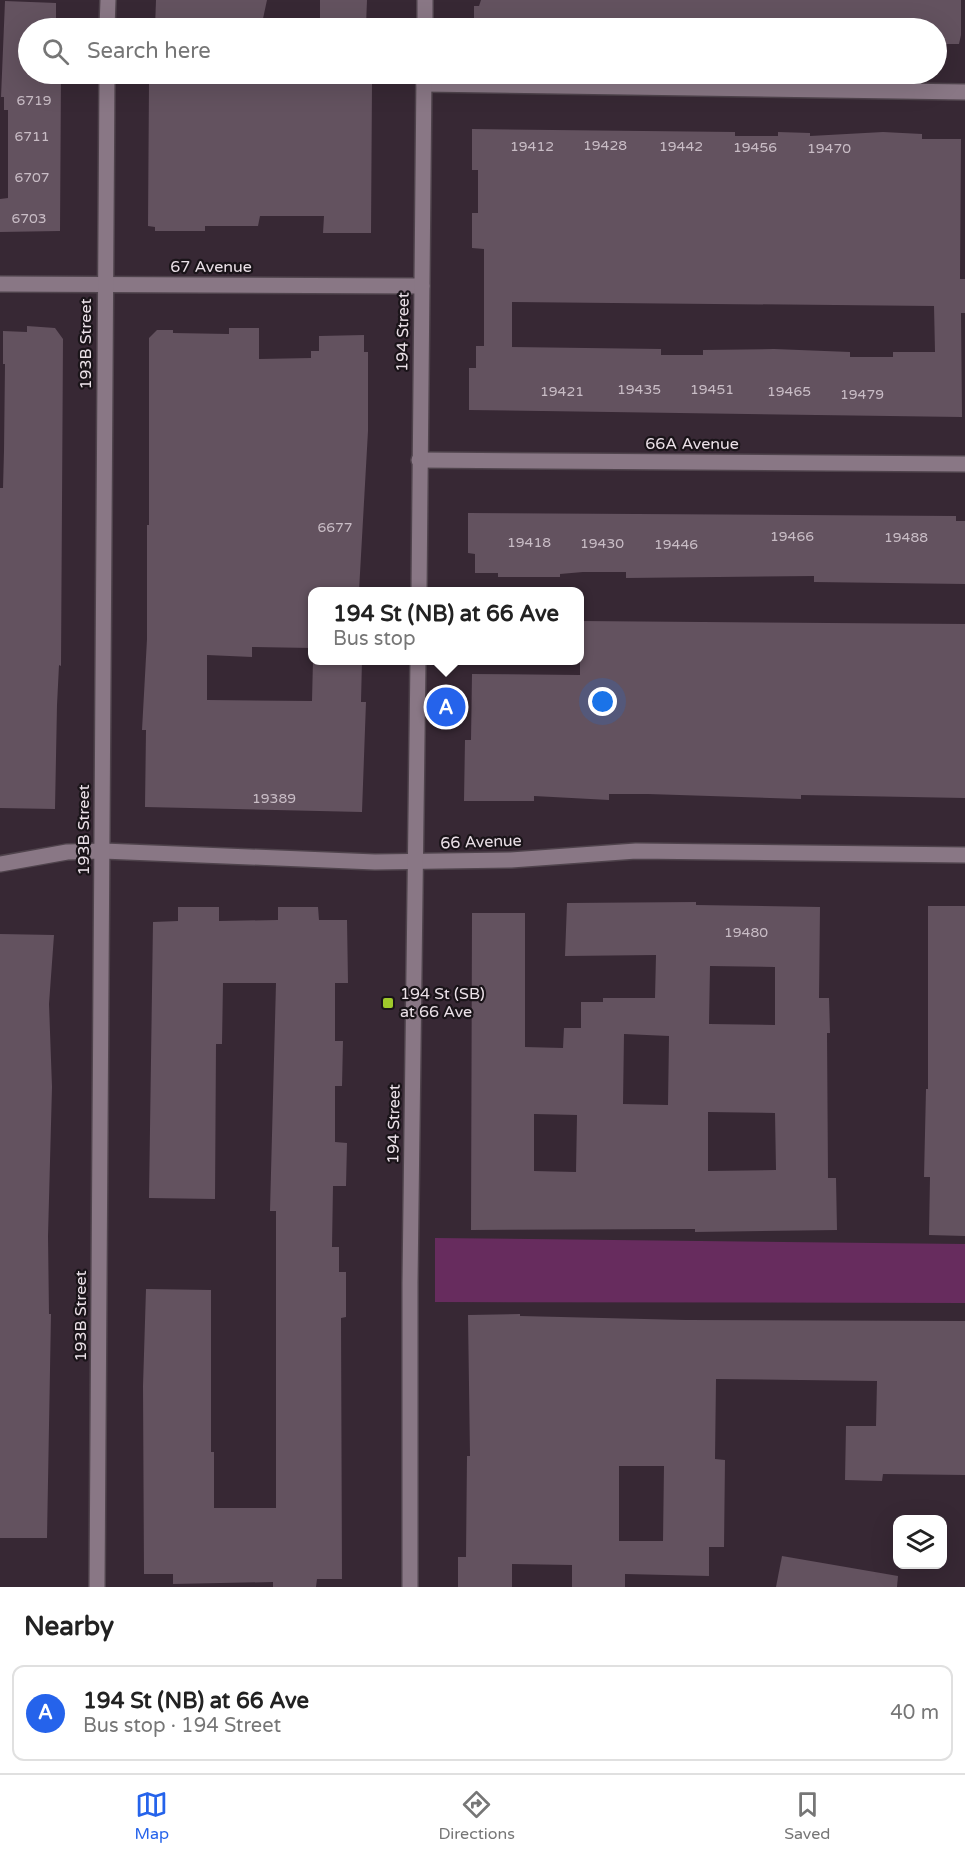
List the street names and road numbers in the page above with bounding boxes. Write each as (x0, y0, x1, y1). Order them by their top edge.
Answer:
street label: 67 Avenue (170, 257, 252, 277)
street label: 194 Street (392, 292, 414, 372)
street label: 193B Street (76, 298, 96, 390)
street label: 66A Avenue (645, 434, 739, 454)
street label: 193B Street (74, 784, 94, 876)
street label: 66 Avenue (440, 831, 522, 853)
street label: 194 Street (383, 1084, 405, 1164)
street label: 193B Street (71, 1270, 91, 1362)

